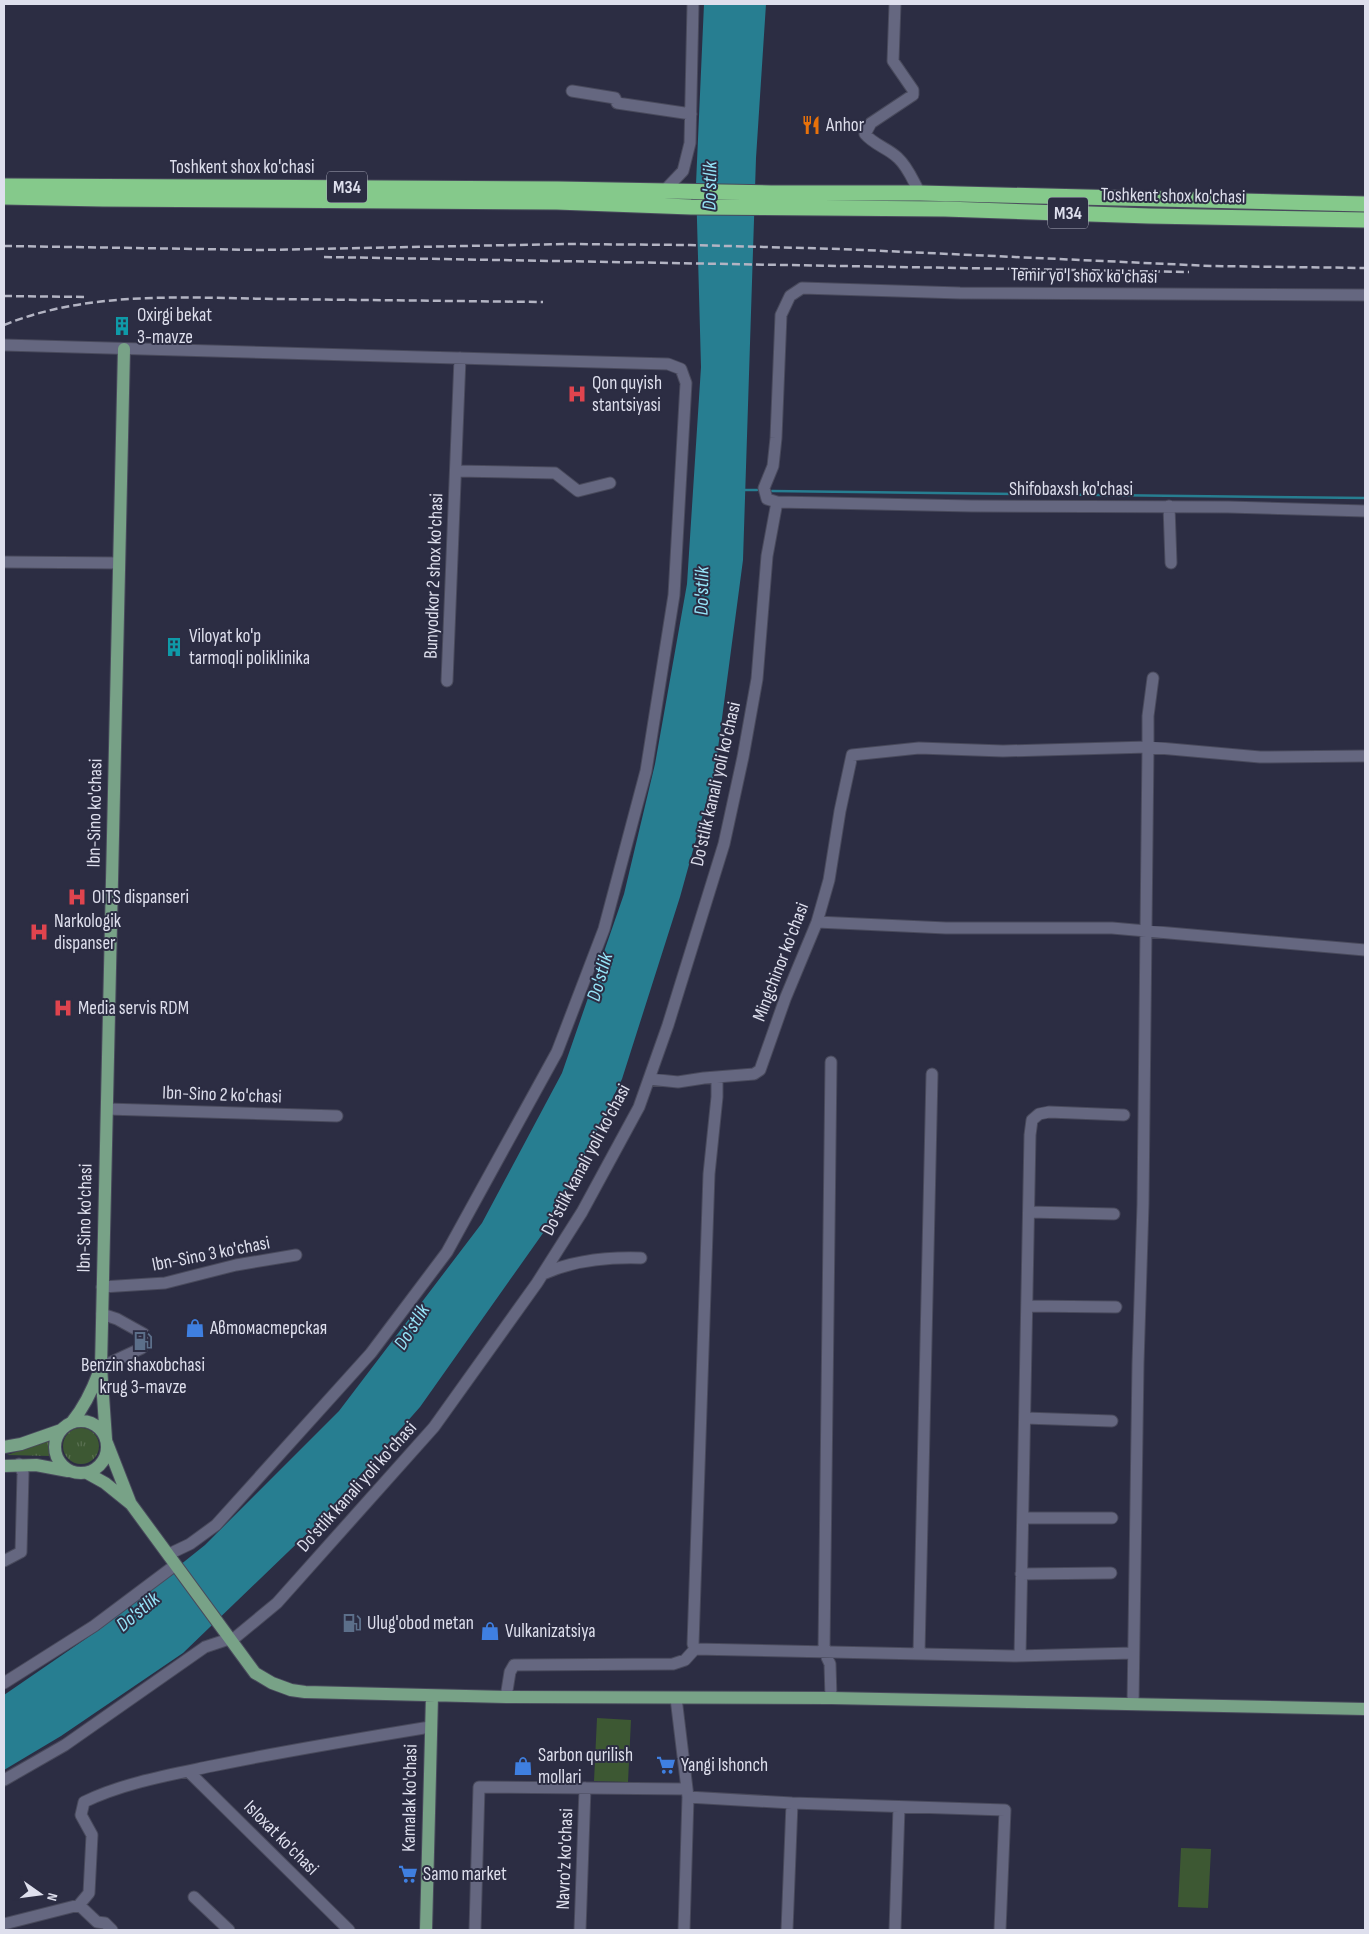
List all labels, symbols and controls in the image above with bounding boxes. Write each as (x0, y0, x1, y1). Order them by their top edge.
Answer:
restaurant icon: Anhor (800, 114, 822, 136)
place label: Anhor (825, 114, 865, 137)
street label: Toshkent shox ko'chasi (169, 156, 315, 179)
water label: Do'stlik (698, 161, 722, 211)
road number: M34 (327, 172, 367, 202)
street label: Toshkent shox ko'chasi (1100, 183, 1246, 209)
road number: M34 (1048, 198, 1088, 228)
street label: Temir yo'l shox ko'chasi (1010, 263, 1158, 289)
place label: Oxirgi bekat 3-mavze (137, 304, 212, 349)
building icon: Oxirgi bekat 3-mavze (111, 315, 133, 337)
place label: Qon quyish stantsiyasi (592, 372, 662, 417)
hospital icon: Qon quyish stantsiyasi (566, 383, 588, 405)
street label: Shifobaxsh ko'chasi (1009, 478, 1133, 501)
street label: Bunyodkor 2 shox ko'chasi (420, 493, 448, 659)
water label: Do'stlik (690, 566, 714, 616)
place label: Viloyat ko'p tarmoqli poliklinika (189, 625, 310, 670)
building icon: Viloyat ko'p tarmoqli poliklinika (163, 636, 185, 658)
street label: Do'stlik kanali yoli ko'chasi (686, 700, 746, 868)
street label: Ibn-Sino ko'chasi (83, 758, 107, 868)
hospital icon: OITS dispanseri (66, 886, 88, 908)
place label: OITS dispanseri (92, 886, 189, 909)
street label: Mingchinor ko'chasi (748, 899, 814, 1025)
place label: Narkologik dispanser (54, 910, 122, 955)
hospital icon: Narkologik dispanser (28, 921, 50, 943)
water label: Do'stlik (582, 950, 618, 1004)
hospital icon: Media servis RDM (52, 997, 74, 1019)
place label: Media servis RDM (78, 997, 189, 1020)
street label: Do'stlik kanali yoli ko'chasi (536, 1080, 636, 1240)
street label: Ibn-Sino 2 ko'chasi (162, 1081, 282, 1109)
street label: Ibn-Sino ko'chasi (73, 1163, 97, 1273)
street label: Ibn-Sino 3 ko'chasi (150, 1231, 272, 1277)
water label: Do'stlik (389, 1299, 435, 1354)
shop icon: Автомастерская (184, 1317, 206, 1339)
place label: Автомастерская (209, 1317, 327, 1340)
fuel station icon: Benzin shaxobchasi krug 3-mavze (132, 1330, 154, 1352)
place label: Benzin shaxobchasi krug 3-mavze (81, 1354, 205, 1399)
street label: Do'stlik kanali yoli ko'chasi (292, 1417, 422, 1557)
water label: Do'stlik (112, 1587, 165, 1637)
fuel station icon: Ulug'obod metan (341, 1612, 363, 1634)
place label: Ulug'obod metan (367, 1612, 474, 1635)
shop icon: Vulkanizatsiya (479, 1620, 501, 1642)
place label: Vulkanizatsiya (505, 1620, 596, 1643)
street label: Kamalak ko'chasi (398, 1744, 422, 1852)
place label: Sarbon qurilish mollari (538, 1744, 633, 1789)
supermarket icon: Yangi Ishonch (655, 1754, 677, 1776)
place label: Yangi Ishonch (681, 1754, 768, 1777)
shop icon: Sarbon qurilish mollari (512, 1755, 534, 1777)
street label: Isloxat ko'chasi (239, 1796, 323, 1880)
street label: Navro'z ko'chasi (552, 1808, 578, 1910)
supermarket icon: Samo market (397, 1863, 419, 1885)
place label: Samo market (423, 1863, 507, 1886)
north arrow (15, 1869, 65, 1919)
text: N (43, 1891, 61, 1903)

